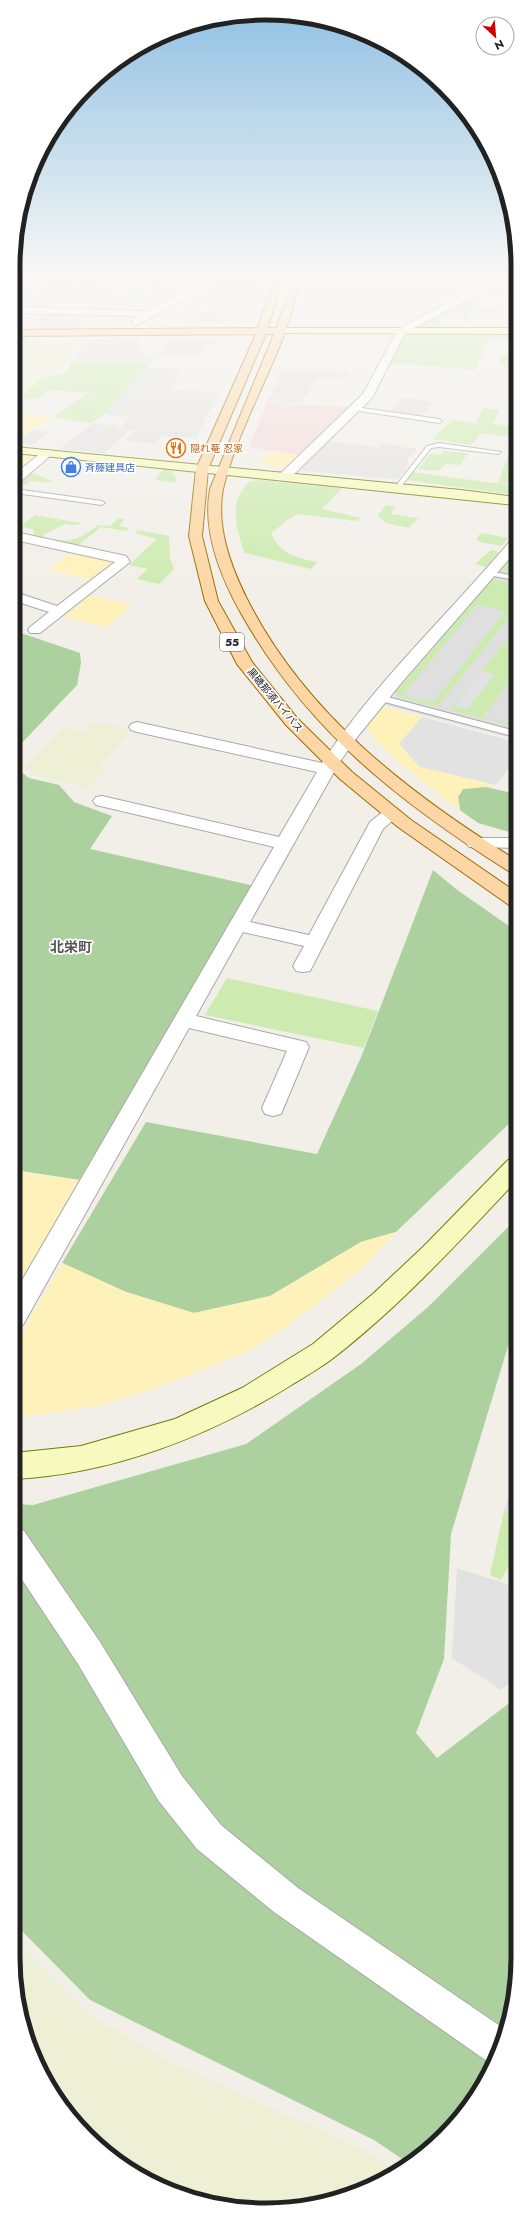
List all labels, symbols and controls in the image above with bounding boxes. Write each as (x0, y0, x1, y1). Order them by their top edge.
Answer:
north arrow (475, 16, 515, 56)
text: N (492, 36, 507, 54)
restaurant icon: 隠れ菴 忍家 (165, 437, 187, 459)
place label: 隠れ菴 忍家 (190, 441, 243, 456)
shop icon: 斉藤建具店 (60, 456, 82, 478)
place label: 斉藤建具店 (85, 460, 135, 475)
road number: 55 (220, 633, 244, 651)
street label: 黒磯那須バイパス (244, 665, 306, 735)
district label: 北栄町 (50, 937, 92, 957)

